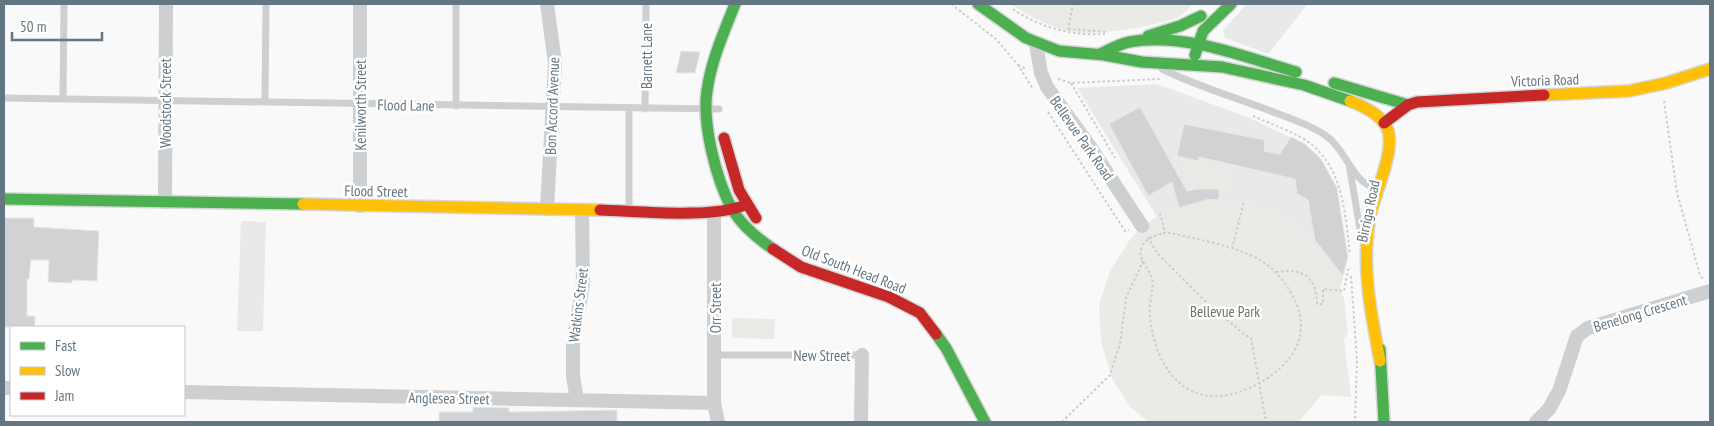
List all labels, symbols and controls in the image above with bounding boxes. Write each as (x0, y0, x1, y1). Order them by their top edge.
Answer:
scale bar (12, 10, 102, 42)
text: 50 m (20, 17, 46, 36)
street label: Barnett Lane (637, 23, 656, 89)
street label: Bon Accord Avenue (541, 57, 563, 155)
street label: Woodstock Street (156, 58, 175, 148)
street label: Kenilworth Street (351, 60, 370, 150)
street label: Victoria Road (1510, 69, 1579, 91)
street label: Bellevue Park Road (1046, 92, 1118, 184)
street label: Flood Lane (377, 95, 435, 115)
street label: Birriga Road (1352, 178, 1384, 244)
street label: Flood Street (344, 181, 408, 201)
street label: Old South Head Road (799, 240, 909, 298)
street label: Watkins Street (564, 267, 592, 343)
street label: Orr Street (706, 283, 725, 333)
street label: Benelong Crescent (1591, 290, 1689, 336)
park label: Bellevue Park (1190, 302, 1260, 321)
legend (10, 326, 185, 416)
text: Fast (55, 336, 76, 355)
street label: New Street (794, 346, 850, 365)
text: Slow (55, 361, 80, 380)
text: Jam (54, 386, 74, 405)
street label: Anglesea Street (408, 388, 490, 408)

